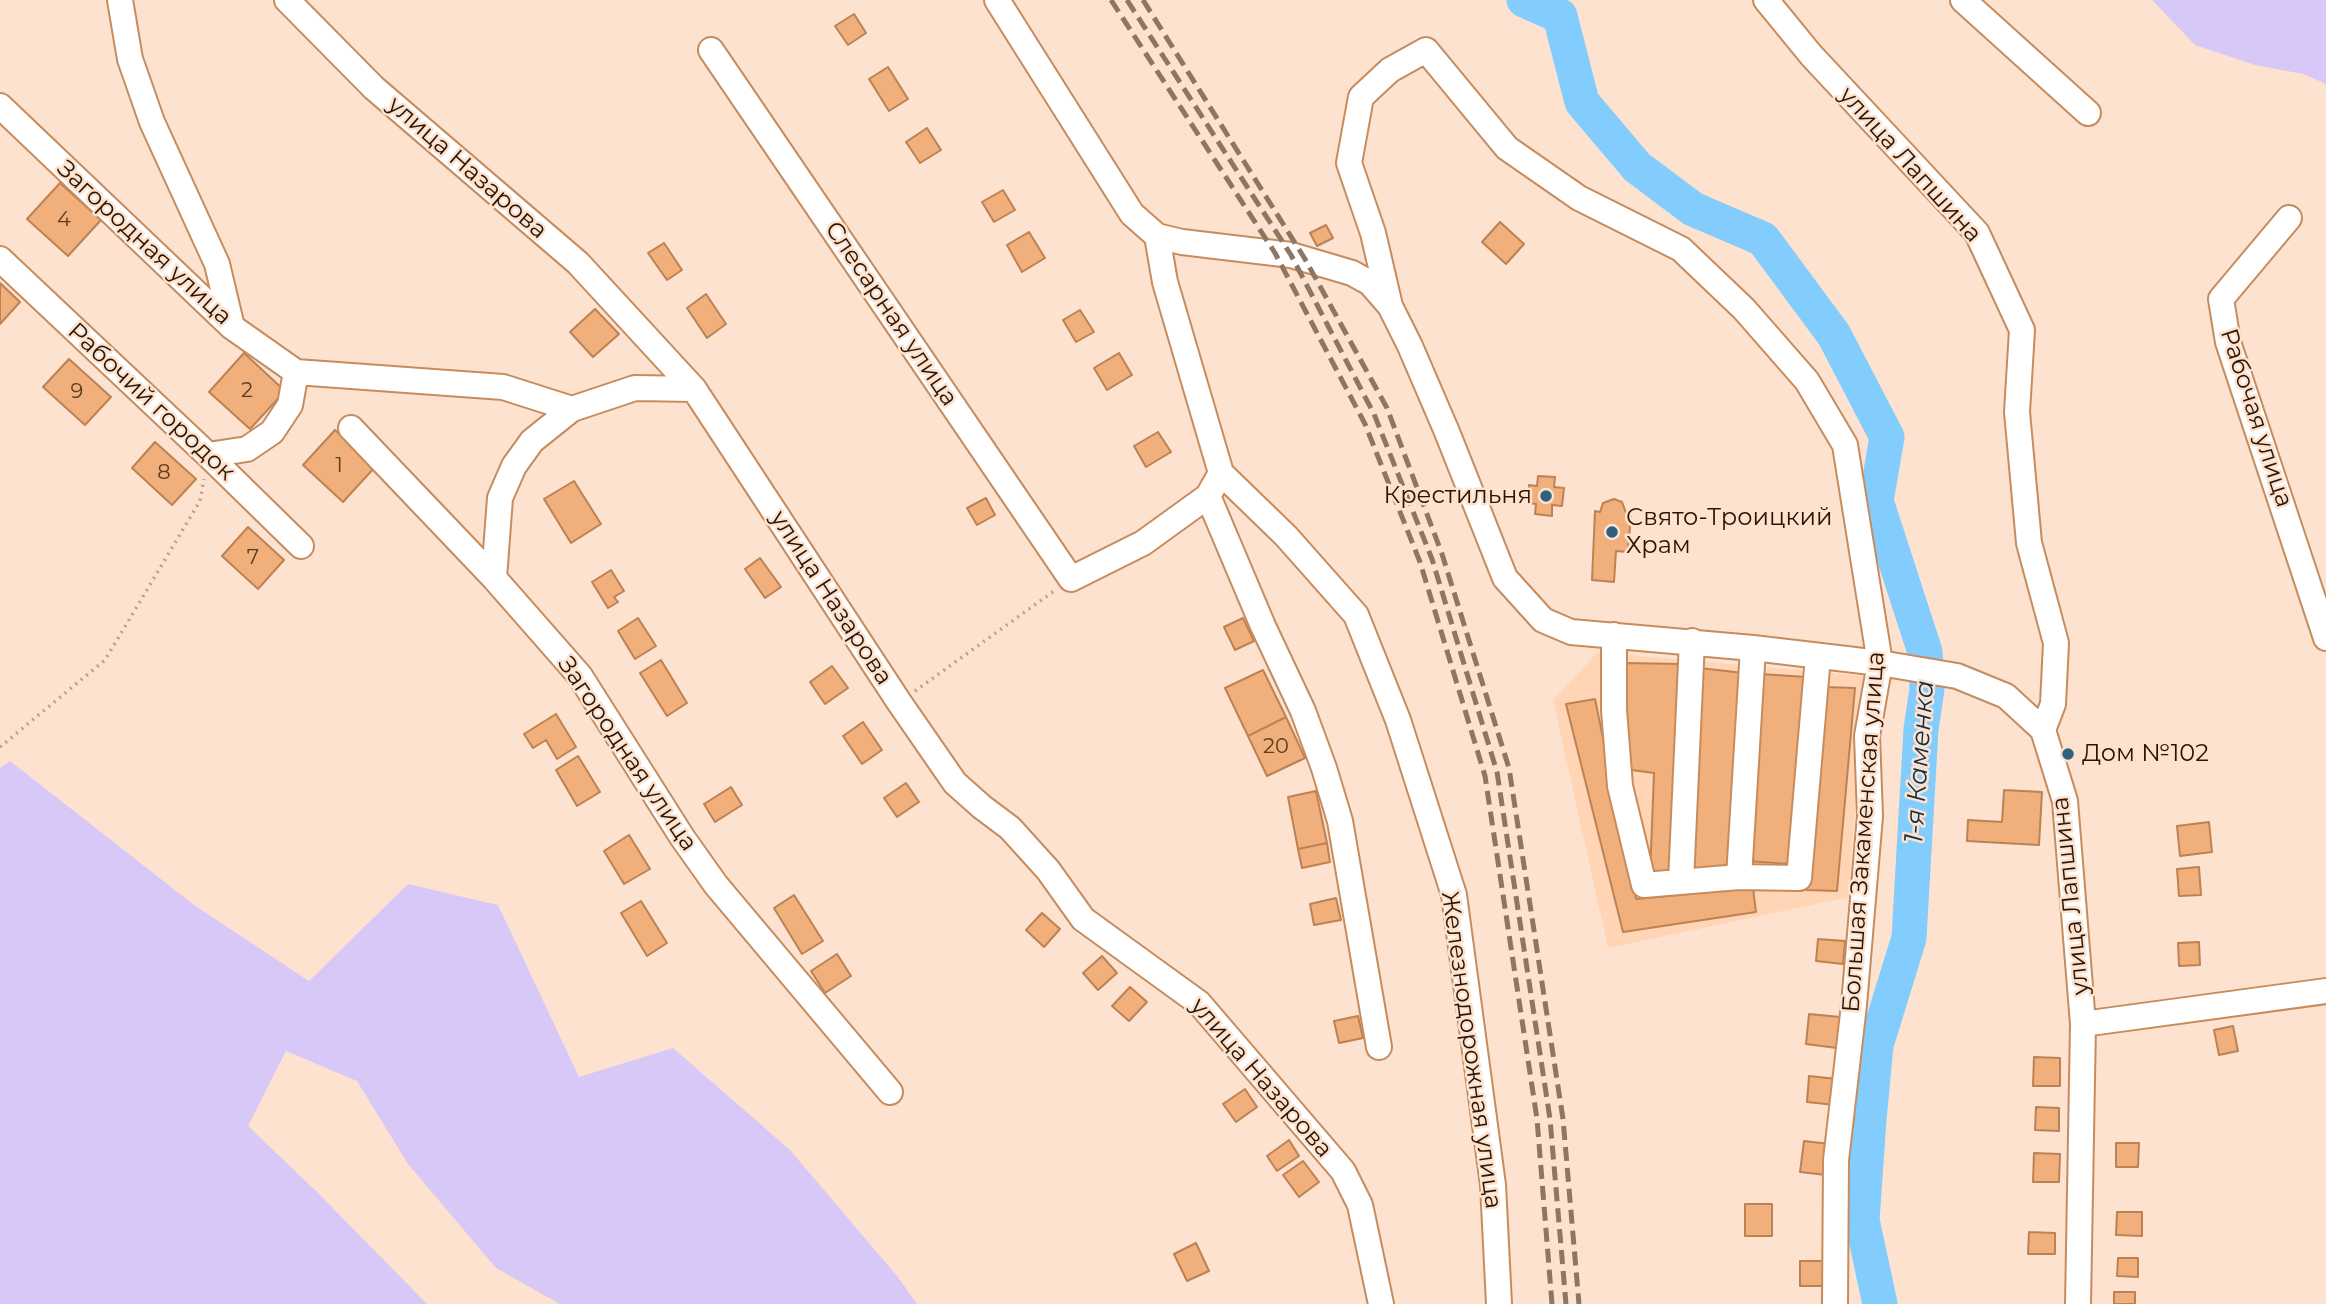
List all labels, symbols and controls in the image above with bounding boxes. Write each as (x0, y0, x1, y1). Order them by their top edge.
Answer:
street label: улица Лапшина (1833, 81, 1987, 249)
street label: улица Назарова (381, 91, 553, 245)
street label: Загородная улица (51, 155, 237, 331)
house number: 4 (57, 207, 71, 233)
street label: Слесарная улица (819, 216, 963, 412)
street label: Рабочий городок (61, 317, 241, 487)
street label: Рабочая улица (2214, 325, 2298, 511)
house number: 2 (241, 378, 253, 404)
house number: 9 (71, 379, 83, 405)
house number: 1 (335, 453, 343, 479)
house number: 8 (157, 460, 171, 486)
place label: Крестильня (1384, 482, 1532, 510)
marker: Крестильня (1538, 488, 1554, 504)
place label: Свято-Троицкий Храм (1626, 504, 1832, 560)
street label: улица Назарова (764, 505, 898, 691)
marker: Свято-Троицкий Храм (1604, 524, 1620, 540)
house number: 7 (247, 545, 259, 571)
street label: Большая Закаменская улица (1837, 650, 1891, 1014)
street label: Загородная улица (551, 651, 703, 857)
water label: 1-я Каменка (1899, 679, 1941, 845)
house number: 20 (1263, 734, 1289, 760)
place label: Дом №102 (2082, 740, 2209, 768)
marker: Дом №102 (2060, 746, 2076, 762)
street label: улица Лапшина (2046, 795, 2096, 997)
street label: Железнодорожная улица (1434, 889, 1508, 1211)
street label: улица Назарова (1184, 992, 1338, 1164)

